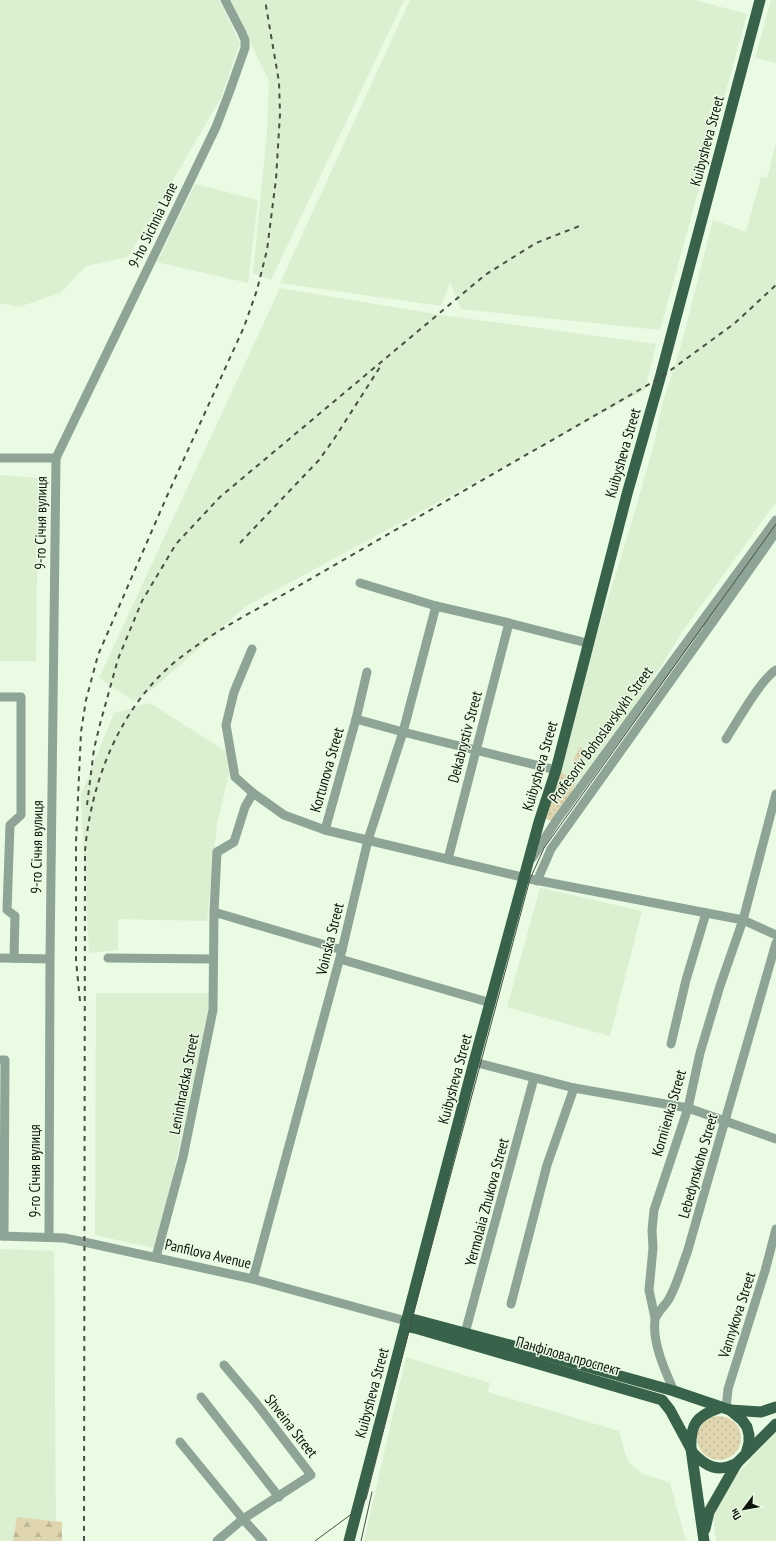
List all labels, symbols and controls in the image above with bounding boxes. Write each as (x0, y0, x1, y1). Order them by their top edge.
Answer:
street label: Kuibysheva Street (685, 94, 728, 188)
street label: 9-ho Sichnia Lane (124, 179, 181, 271)
street label: Kuibysheva Street (601, 406, 644, 500)
street label: 9-го Січня вулиця (30, 476, 51, 570)
street label: Profesoriv Bohoslavskykh Street (545, 663, 657, 807)
street label: Dekabrystiv Street (443, 689, 486, 785)
street label: Kuibysheva Street (518, 719, 561, 813)
street label: Kortunova Street (305, 725, 348, 814)
street label: 9-го Січня вулиця (26, 800, 47, 894)
street label: Voinska Street (311, 901, 348, 978)
street label: Leninhradska Street (164, 1032, 203, 1136)
street label: Kuibysheva Street (433, 1032, 476, 1126)
street label: Korniienka Street (647, 1067, 690, 1158)
street label: Lebedynskoho Street (674, 1111, 721, 1220)
street label: 9-го Січня вулиця (25, 1124, 44, 1218)
street label: Yermolaia Zhukova Street (460, 1136, 513, 1268)
street label: Panfilova Avenue (163, 1234, 253, 1273)
street label: Vannykova Street (713, 1269, 759, 1361)
street label: Панфілова проспект (514, 1332, 623, 1380)
street label: Kuibysheva Street (350, 1346, 393, 1440)
street label: Shveina Street (261, 1390, 322, 1461)
north arrow (724, 1489, 764, 1529)
text: Пн (727, 1506, 744, 1523)

